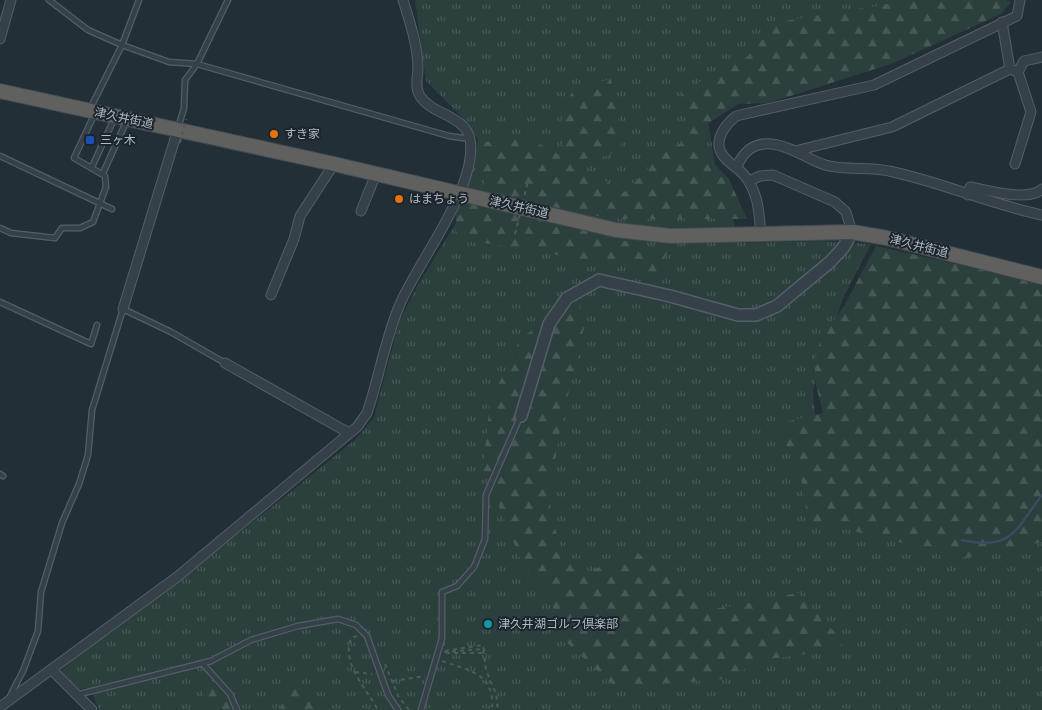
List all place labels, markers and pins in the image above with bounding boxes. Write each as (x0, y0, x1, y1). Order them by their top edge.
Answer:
place label: すき家 (284, 126, 320, 141)
marker: すき家 (268, 128, 280, 140)
place label: 三ヶ木 (100, 132, 136, 147)
marker: 三ヶ木 (84, 134, 96, 146)
place label: はまちょう (409, 191, 469, 206)
marker: はまちょう (393, 193, 405, 205)
place label: 津久井湖ゴルフ倶楽部 (498, 616, 618, 631)
marker: 津久井湖ゴルフ倶楽部 (482, 618, 494, 630)

